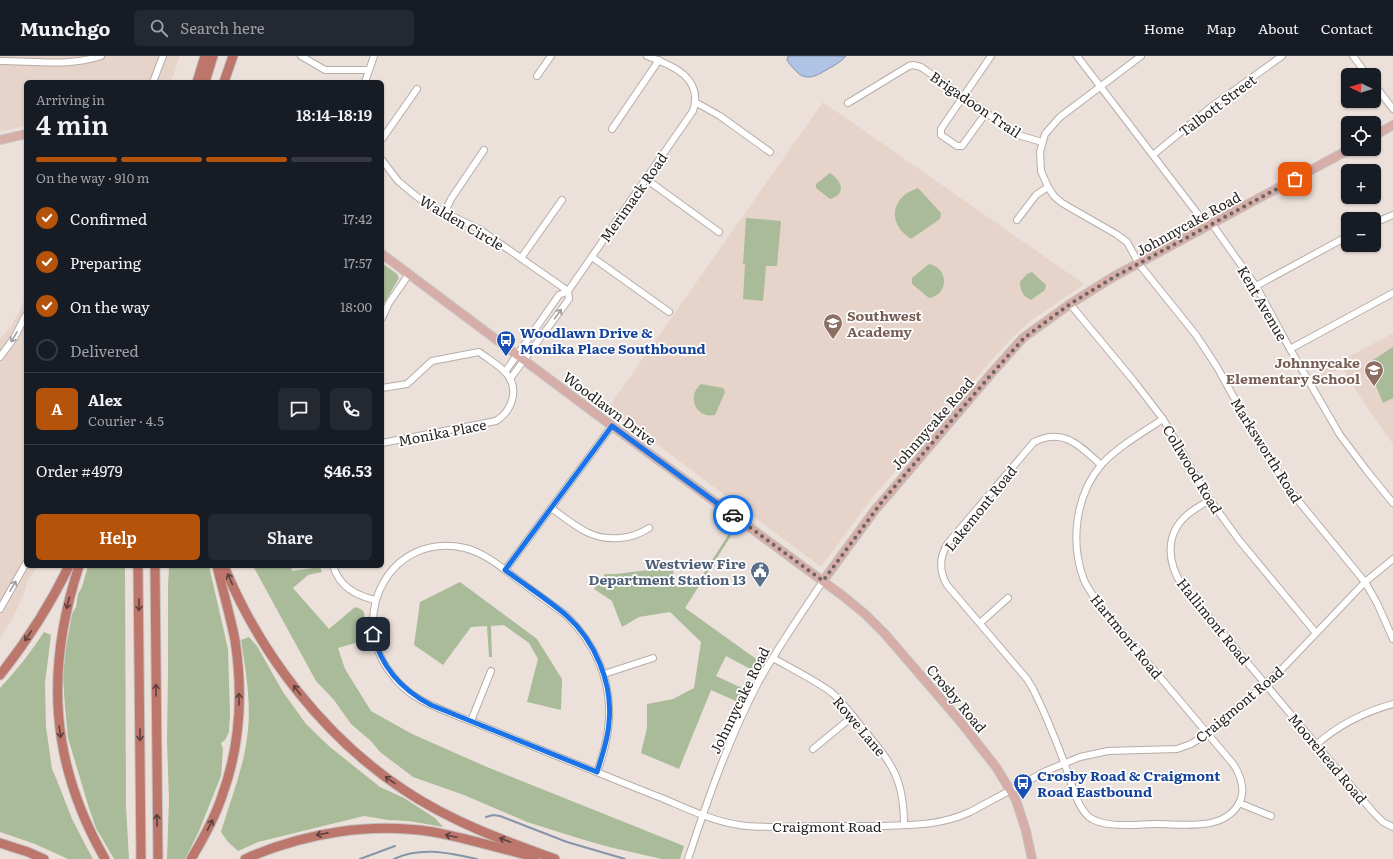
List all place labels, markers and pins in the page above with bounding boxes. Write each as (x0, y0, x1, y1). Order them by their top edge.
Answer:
pin (1278, 162, 1312, 196)
place label: Southwest Academy (847, 305, 923, 341)
school or university icon: Southwest Academy (822, 312, 844, 340)
place label: Woodlawn Drive & Monika Place Southbound (520, 322, 706, 358)
bus stop icon: Woodlawn Drive & Monika Place Southbound (495, 329, 517, 357)
place label: Johnnycake Elementary School (1226, 352, 1360, 388)
school or university icon: Johnnycake Elementary School (1363, 359, 1385, 387)
place label: Westview Fire Department Station 13 (589, 553, 746, 589)
public building icon: Westview Fire Department Station 13 (749, 560, 771, 588)
pin (356, 617, 390, 651)
place label: Crosby Road & Craigmont Road Eastbound (1037, 765, 1221, 801)
bus stop icon: Crosby Road & Craigmont Road Eastbound (1012, 772, 1034, 800)

